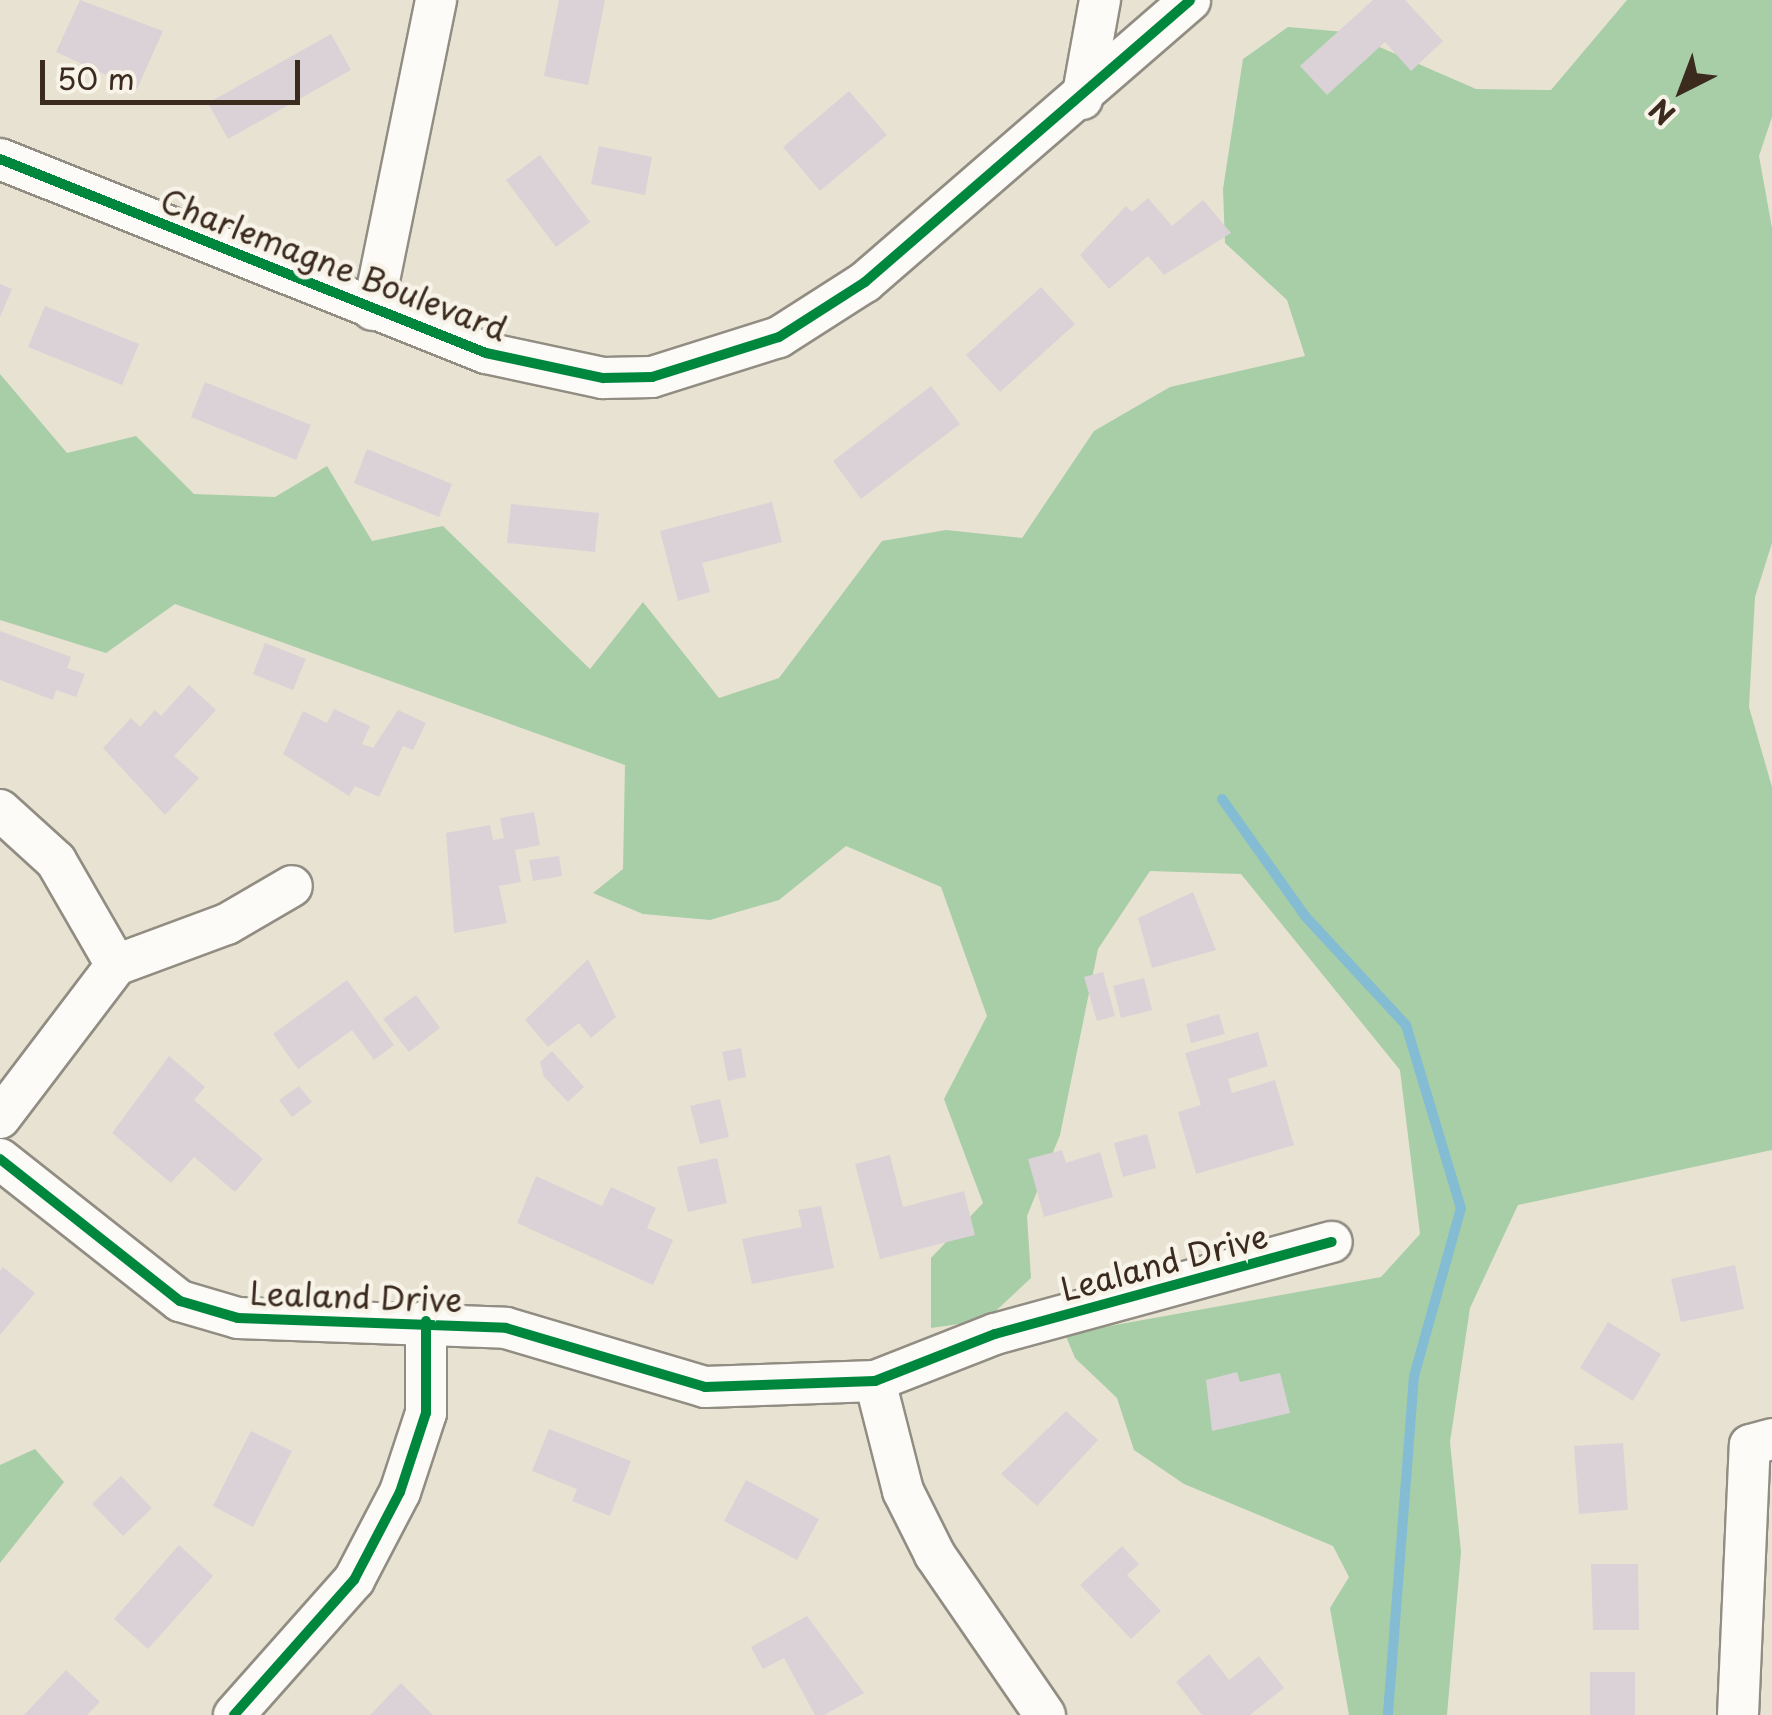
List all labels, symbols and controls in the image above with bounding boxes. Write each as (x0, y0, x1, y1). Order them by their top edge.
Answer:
scale bar (45, 40, 305, 102)
north arrow (1632, 40, 1732, 140)
text: 50 m (57, 55, 135, 100)
text: N (1639, 89, 1684, 136)
street label: Charlemagne Boulevard (155, 180, 513, 348)
street label: Lealand Drive (1056, 1216, 1272, 1308)
street label: Lealand Drive (249, 1273, 463, 1319)

